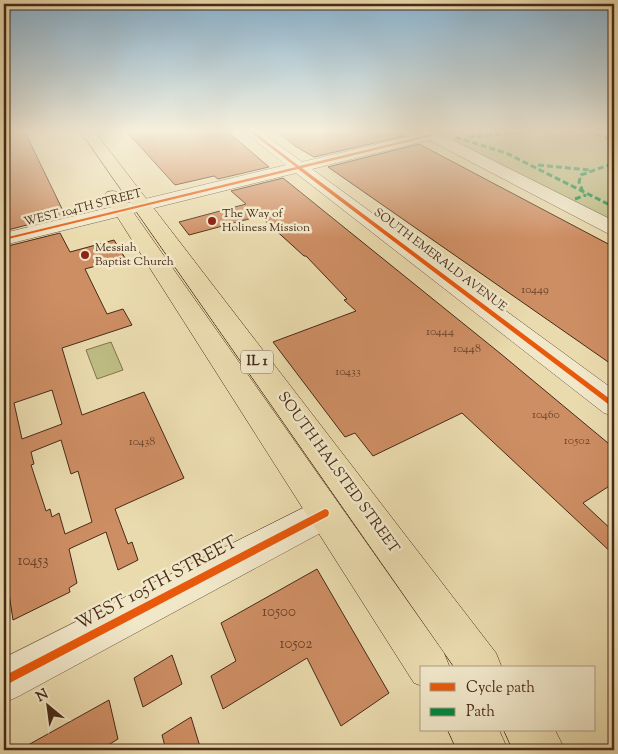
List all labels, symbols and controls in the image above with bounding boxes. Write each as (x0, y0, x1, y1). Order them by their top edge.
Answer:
street label: WEST 104TH STREET (22, 184, 144, 231)
street label: SOUTH EMERALD AVENUE (370, 204, 511, 317)
place label: The Way of Holiness Mission (222, 205, 310, 237)
marker: The Way of Holiness Mission (206, 215, 218, 227)
place label: Messiah Baptist Church (95, 239, 174, 271)
marker: Messiah Baptist Church (79, 249, 91, 261)
house number: 10449 (521, 281, 549, 299)
house number: 10444 (426, 323, 454, 341)
house number: 10448 (453, 340, 481, 358)
road number: IL 1 (241, 351, 273, 374)
house number: 10433 (335, 363, 361, 381)
street label: SOUTH HALSTED STREET (272, 388, 404, 558)
house number: 10460 (532, 406, 560, 424)
house number: 10502 (564, 432, 591, 450)
house number: 10438 (129, 433, 155, 451)
street label: WEST 105TH STREET (72, 530, 243, 638)
house number: 10453 (18, 551, 48, 572)
house number: 10500 (262, 602, 296, 623)
house number: 10502 (280, 634, 312, 655)
legend (420, 666, 596, 732)
text: Cycle path (466, 678, 535, 699)
north arrow (22, 682, 72, 732)
text: N (33, 685, 52, 708)
text: Path (466, 702, 495, 723)

